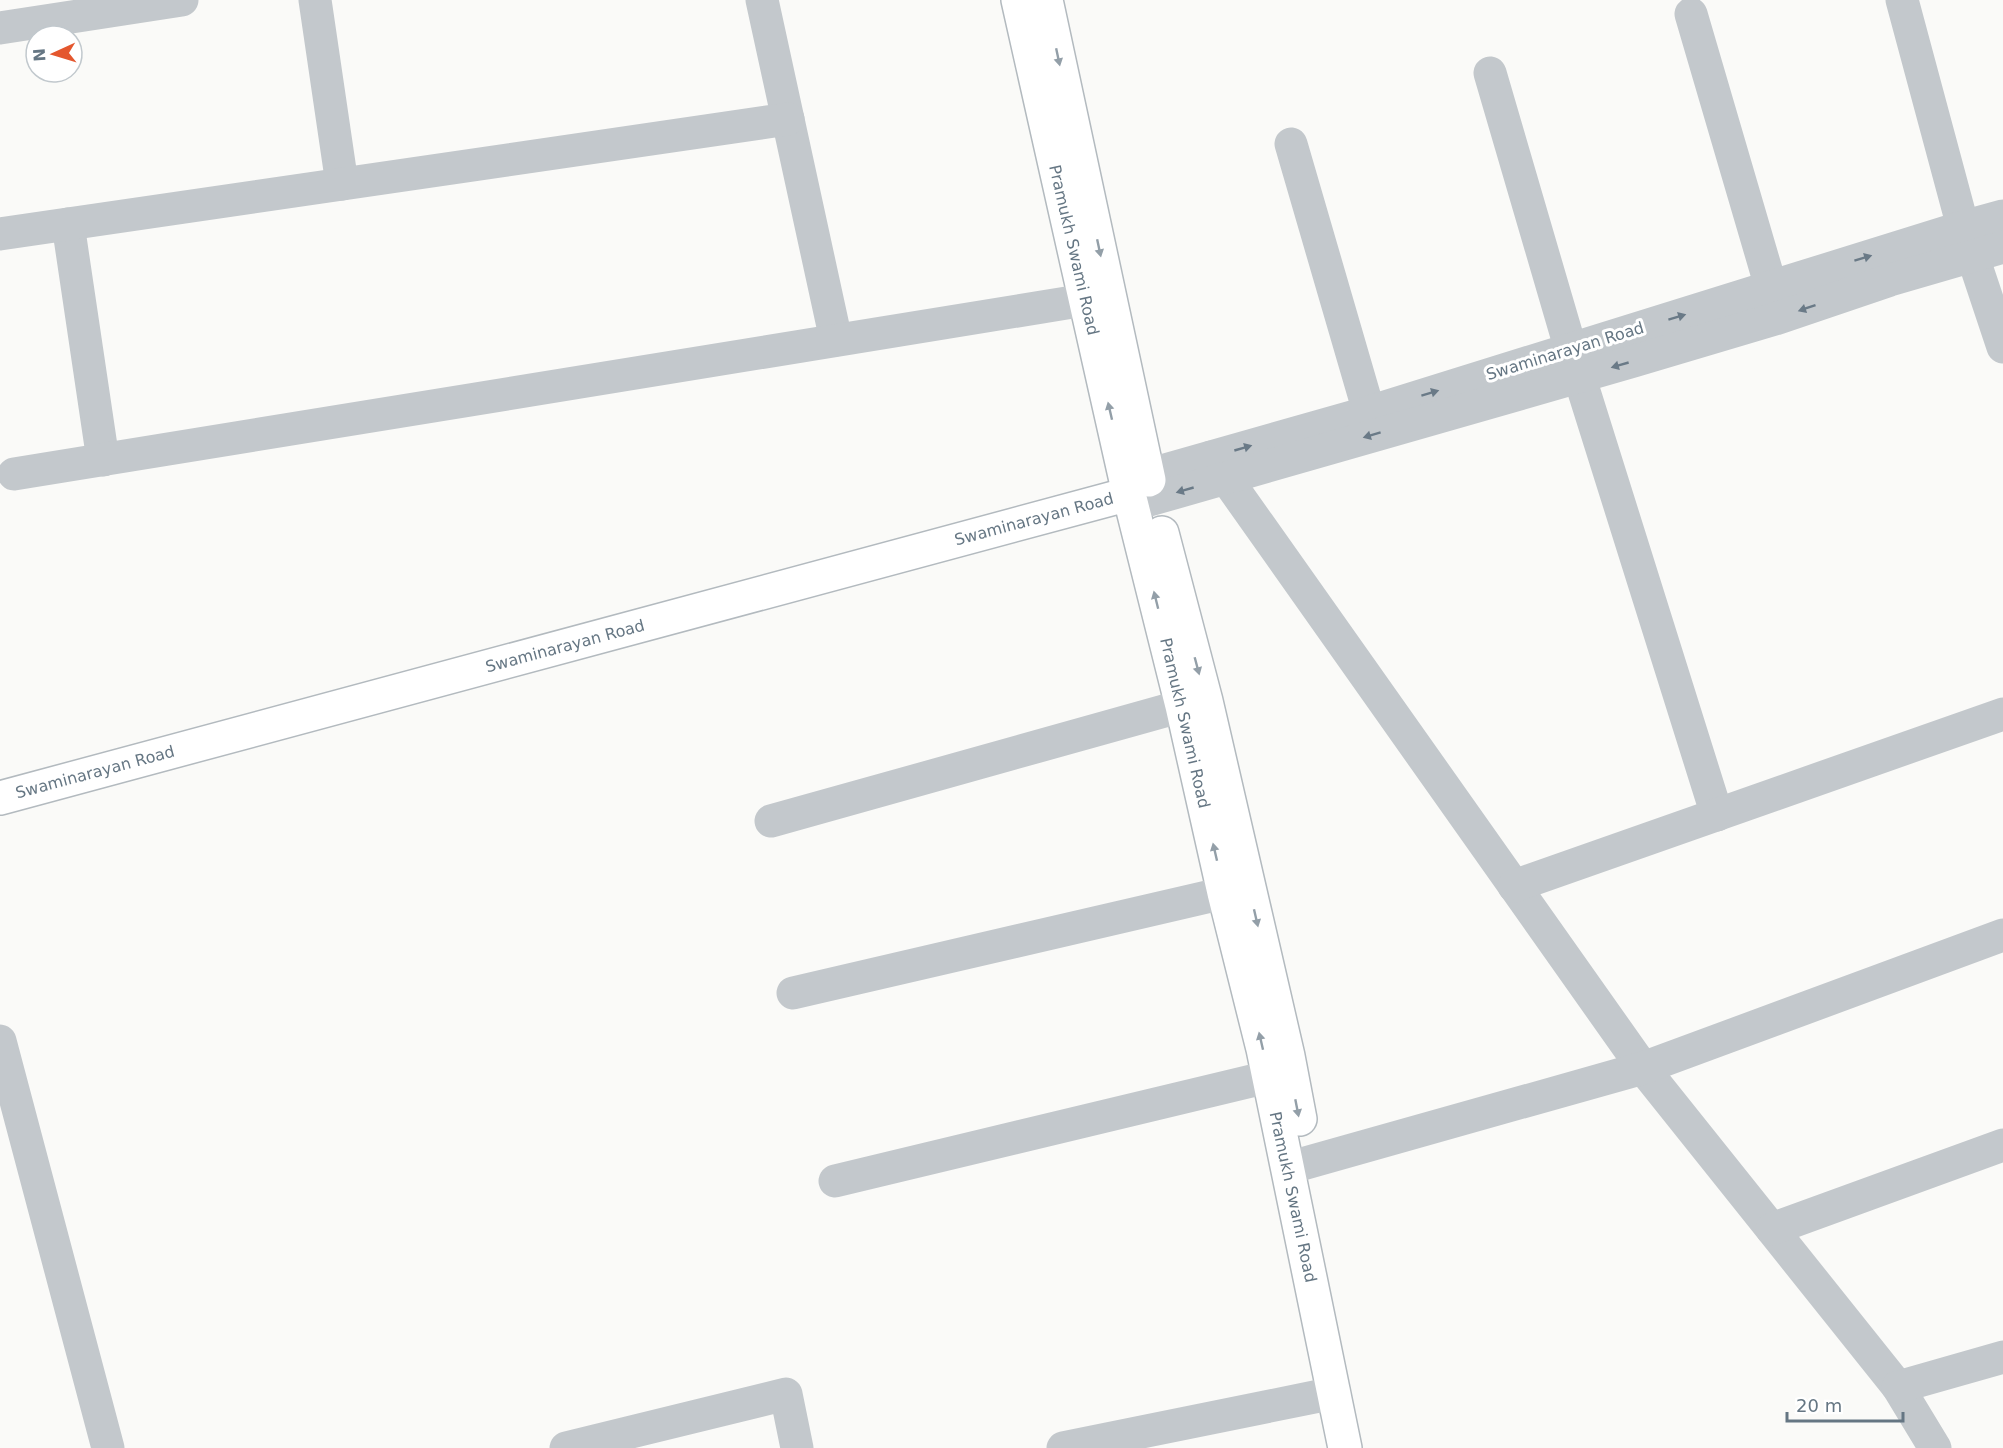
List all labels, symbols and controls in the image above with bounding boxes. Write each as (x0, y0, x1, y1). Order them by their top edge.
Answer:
north arrow (24, 24, 84, 84)
text: N (30, 48, 49, 62)
one-way arrow (1054, 48, 1063, 67)
street label: Pramukh Swami Road (1045, 163, 1103, 337)
one-way arrow (1095, 239, 1104, 258)
one-way arrow (1854, 253, 1872, 262)
one-way arrow (1798, 304, 1816, 313)
one-way arrow (1668, 311, 1686, 321)
street label: Swaminarayan Road (1484, 318, 1646, 384)
one-way arrow (1611, 360, 1629, 370)
one-way arrow (1421, 388, 1439, 397)
one-way arrow (1105, 402, 1115, 420)
one-way arrow (1363, 431, 1381, 440)
one-way arrow (1234, 443, 1252, 452)
one-way arrow (1176, 486, 1194, 495)
street label: Swaminarayan Road (952, 489, 1116, 549)
one-way arrow (1150, 591, 1160, 610)
street label: Swaminarayan Road (483, 616, 647, 676)
street label: Pramukh Swami Road (1156, 636, 1214, 810)
one-way arrow (1193, 657, 1203, 676)
street label: Swaminarayan Road (13, 742, 177, 802)
one-way arrow (1210, 842, 1219, 861)
one-way arrow (1252, 908, 1261, 927)
one-way arrow (1255, 1032, 1265, 1050)
one-way arrow (1293, 1099, 1302, 1118)
street label: Pramukh Swami Road (1266, 1110, 1320, 1284)
scale bar (1787, 1385, 1902, 1423)
text: 20 m (1796, 1395, 1842, 1416)

